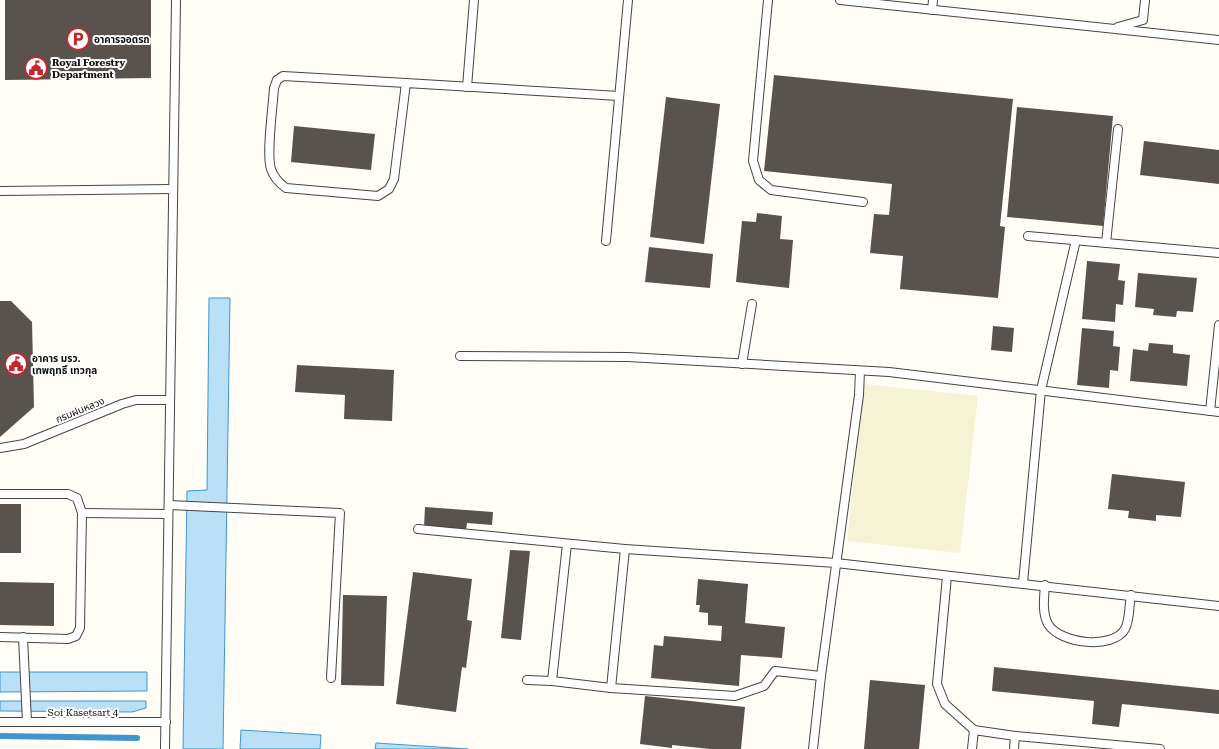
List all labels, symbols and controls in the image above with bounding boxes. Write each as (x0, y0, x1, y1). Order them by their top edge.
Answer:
parking icon: อาคารจอดรถ (65, 26, 91, 52)
place label: อาคารจอดรถ (94, 34, 150, 45)
public building icon: Royal Forestry Department (23, 55, 49, 81)
place label: Royal Forestry Department (52, 57, 125, 80)
public building icon: อาคาร มรว. เทพฤทธิ์ เทวกุล (3, 351, 29, 377)
place label: อาคาร มรว. เทพฤทธิ์ เทวกุล (32, 353, 97, 377)
street label: กรมฝนหลวง (54, 395, 106, 425)
street label: Soi Kasetsart 4 (48, 707, 119, 718)

